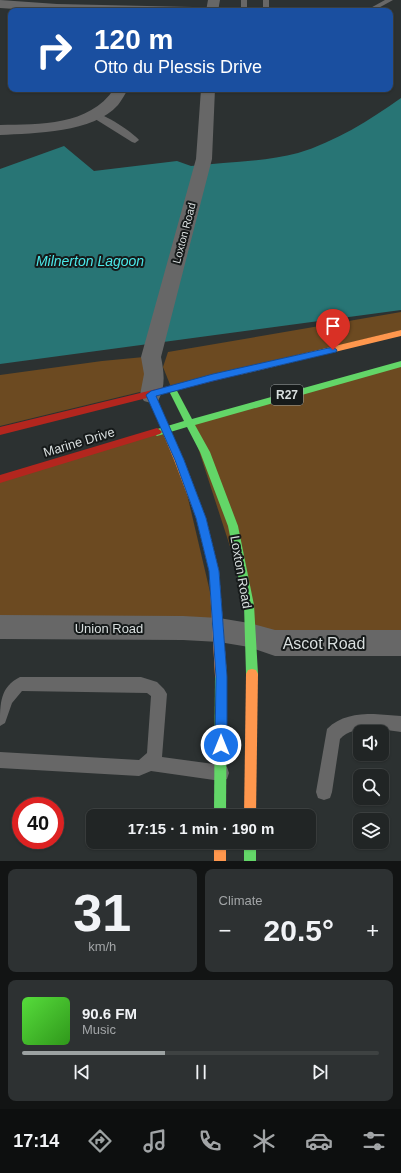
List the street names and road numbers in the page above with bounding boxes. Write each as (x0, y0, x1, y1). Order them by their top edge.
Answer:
street label: Loxton Road (170, 201, 198, 265)
road number: R27 (271, 385, 303, 405)
street label: Marine Drive (42, 424, 116, 460)
street label: Loxton Road (227, 534, 255, 610)
street label: Union Road (75, 621, 143, 636)
street label: Ascot Road (283, 635, 365, 652)

